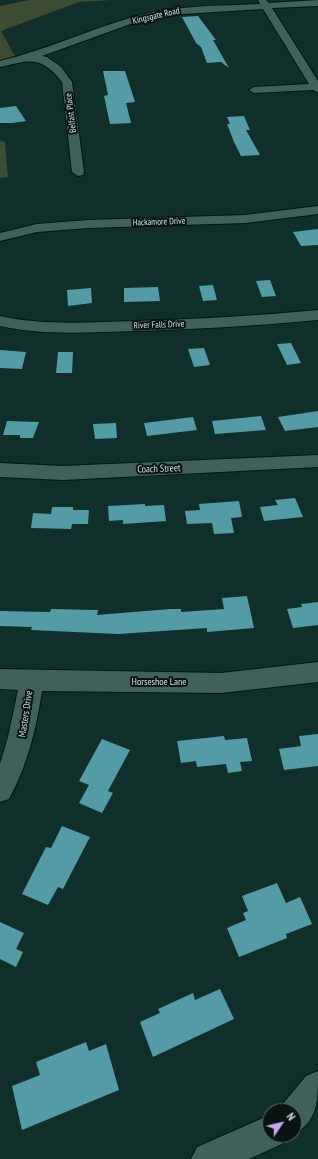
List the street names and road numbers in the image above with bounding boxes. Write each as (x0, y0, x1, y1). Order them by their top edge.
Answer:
street label: Kingsgate Road (131, 5, 181, 27)
street label: Belfast Place (63, 93, 79, 133)
street label: Hackamore Drive (132, 216, 186, 228)
street label: River Falls Drive (133, 319, 185, 331)
street label: Coach Street (137, 462, 181, 476)
street label: Horseshoe Lane (132, 676, 186, 688)
street label: Masters Drive (16, 690, 36, 738)

